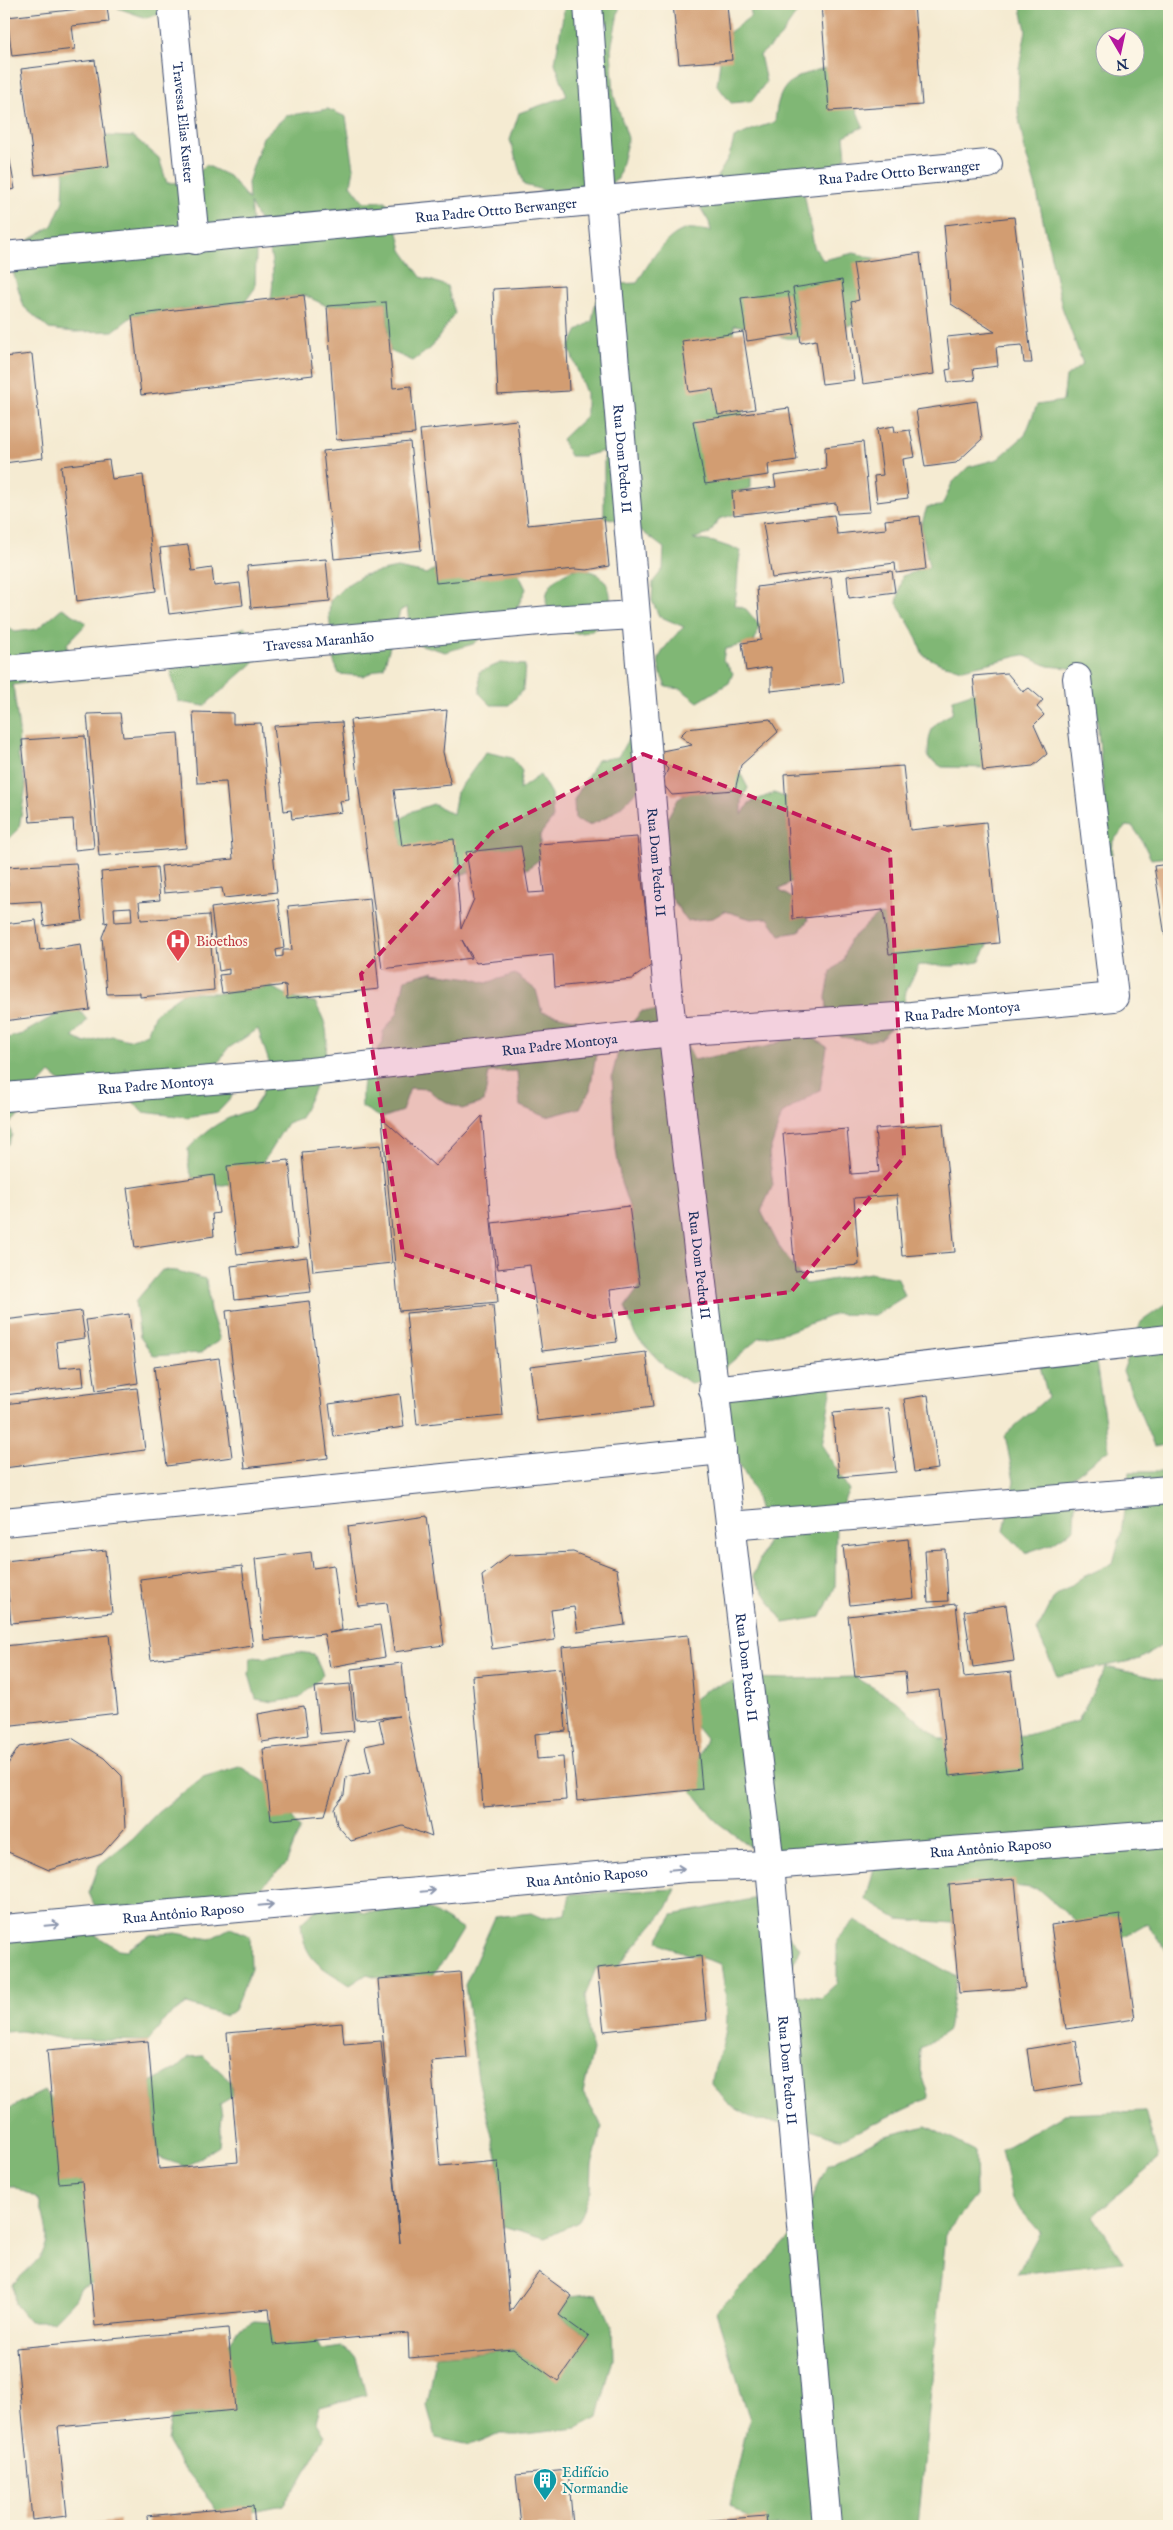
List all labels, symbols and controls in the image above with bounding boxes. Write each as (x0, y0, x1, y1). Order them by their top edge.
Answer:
north arrow (1096, 28, 1146, 78)
text: N (1114, 54, 1130, 74)
street label: Travessa Elias Kuster (168, 61, 197, 184)
street label: Rua Padre Ottto Berwanger (817, 157, 981, 190)
street label: Rua Padre Ottto Berwanger (414, 194, 578, 228)
street label: Rua Dom Pedro II (608, 404, 635, 514)
street label: Travessa Maranhão (263, 628, 375, 656)
street label: Rua Dom Pedro II (642, 807, 669, 918)
hospital icon: Bioethos (165, 928, 191, 962)
place label: Bioethos (196, 933, 248, 951)
street label: Rua Padre Montoya (904, 998, 1022, 1026)
street label: Rua Padre Montoya (501, 1030, 619, 1061)
street label: Rua Padre Montoya (97, 1072, 215, 1099)
street label: Rua Dom Pedro II (684, 1210, 714, 1320)
street label: Rua Dom Pedro II (731, 1612, 761, 1723)
street label: Rua Antônio Raposo (929, 1835, 1053, 1863)
street label: Rua Antônio Raposo (525, 1863, 649, 1892)
one-way arrow (669, 1864, 685, 1874)
one-way arrow (420, 1886, 436, 1896)
street label: Rua Antônio Raposo (122, 1900, 245, 1928)
one-way arrow (258, 1901, 274, 1910)
one-way arrow (44, 1920, 60, 1929)
street label: Rua Dom Pedro II (773, 2015, 800, 2125)
place label: Edifício Normandie (562, 2464, 629, 2498)
building icon: Edifício Normandie (532, 2467, 558, 2501)

